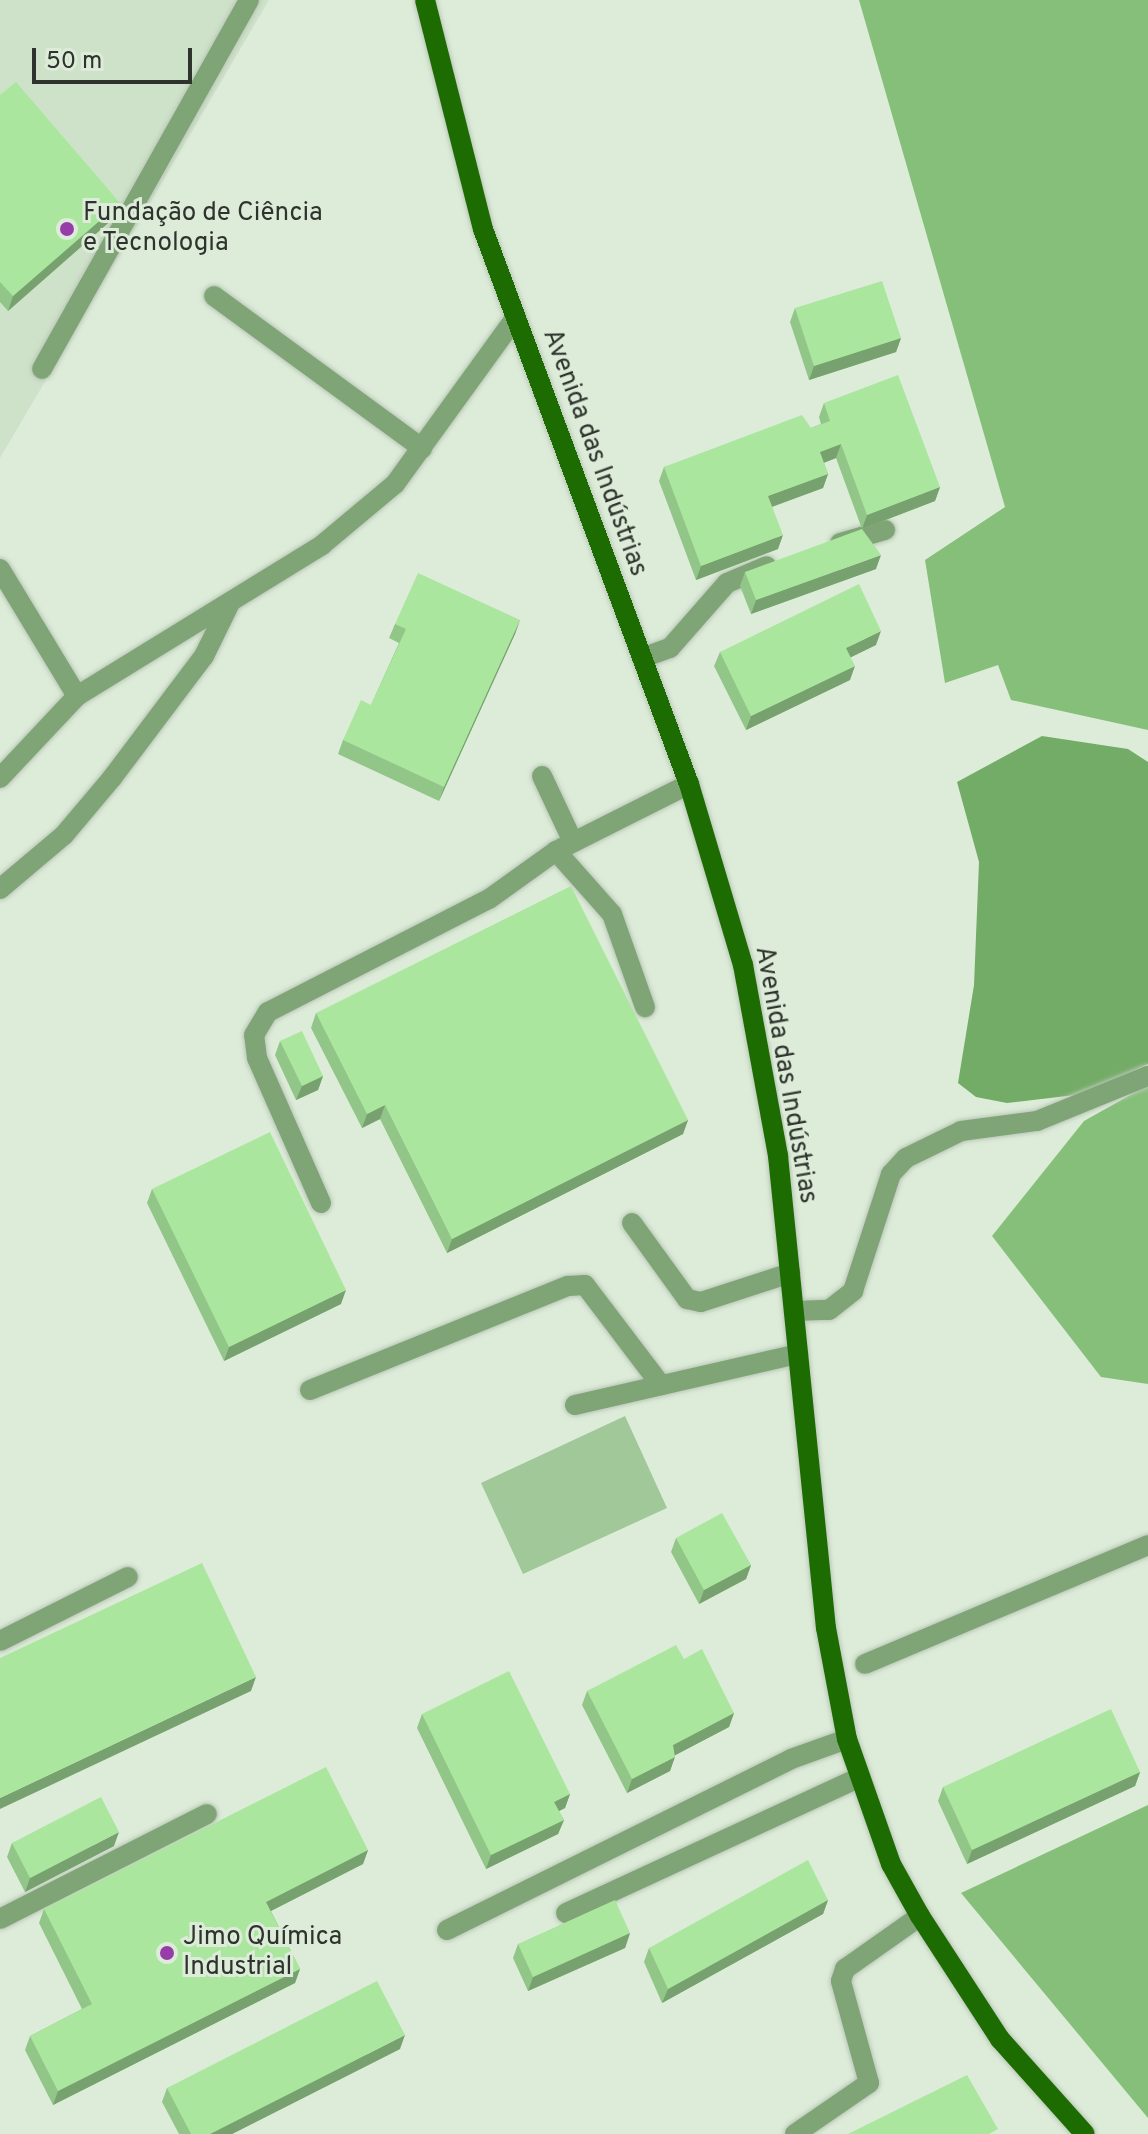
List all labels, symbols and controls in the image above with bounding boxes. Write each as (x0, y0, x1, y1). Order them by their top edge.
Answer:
scale bar (36, 32, 196, 82)
text: 50 m (46, 47, 102, 77)
place label: Fundação de Ciência e Tecnologia (83, 198, 323, 260)
marker: Fundação de Ciência e Tecnologia (58, 220, 76, 238)
street label: Avenida das Indústrias (535, 325, 653, 581)
street label: Avenida das Indústrias (747, 944, 823, 1206)
place label: Jimo Química Industrial (183, 1922, 342, 1984)
marker: Jimo Química Industrial (158, 1944, 176, 1962)

